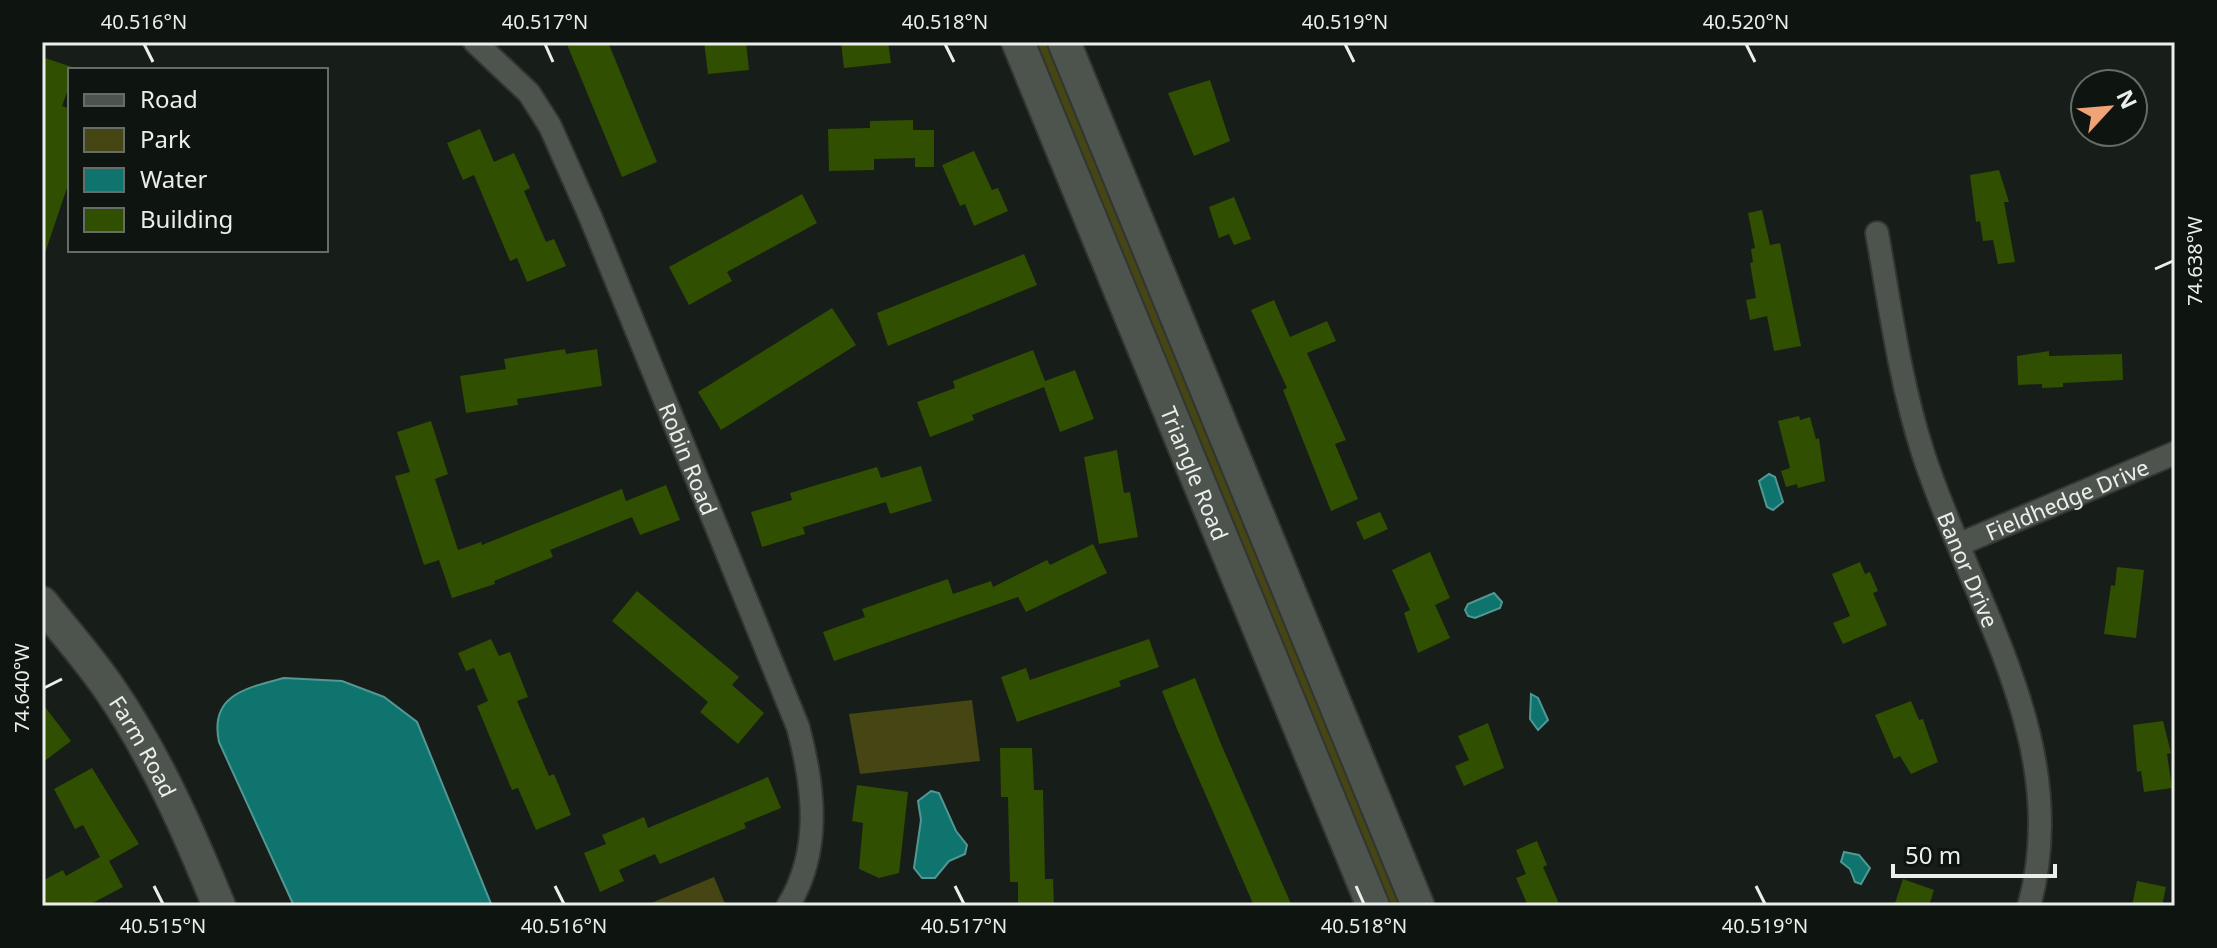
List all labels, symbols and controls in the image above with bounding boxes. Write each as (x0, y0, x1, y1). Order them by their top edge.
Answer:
text: 40.516°N (101, 8, 187, 35)
text: 40.517°N (502, 8, 588, 35)
text: 40.518°N (902, 8, 988, 35)
text: 40.519°N (1302, 8, 1388, 35)
text: 40.520°N (1703, 8, 1789, 35)
legend (68, 68, 328, 252)
north arrow (2069, 68, 2149, 148)
text: Road (140, 82, 198, 115)
text: N (2110, 84, 2145, 113)
text: Park (140, 122, 191, 155)
text: Water (140, 162, 208, 195)
text: Building (140, 202, 233, 235)
text: 74.638°W (2181, 216, 2208, 306)
street label: Robin Road (653, 398, 725, 519)
street label: Triangle Road (1154, 402, 1236, 544)
street label: Fieldhedge Drive (1981, 451, 2153, 547)
street label: Banor Drive (1931, 507, 2006, 632)
text: 74.640°W (8, 643, 35, 733)
street label: Farm Road (103, 690, 184, 802)
scale bar (1893, 828, 2055, 878)
text: 50 m (1905, 838, 1961, 871)
text: 40.515°N (120, 912, 206, 939)
text: 40.516°N (521, 912, 607, 939)
text: 40.517°N (921, 912, 1007, 939)
text: 40.518°N (1321, 912, 1407, 939)
text: 40.519°N (1722, 912, 1808, 939)

